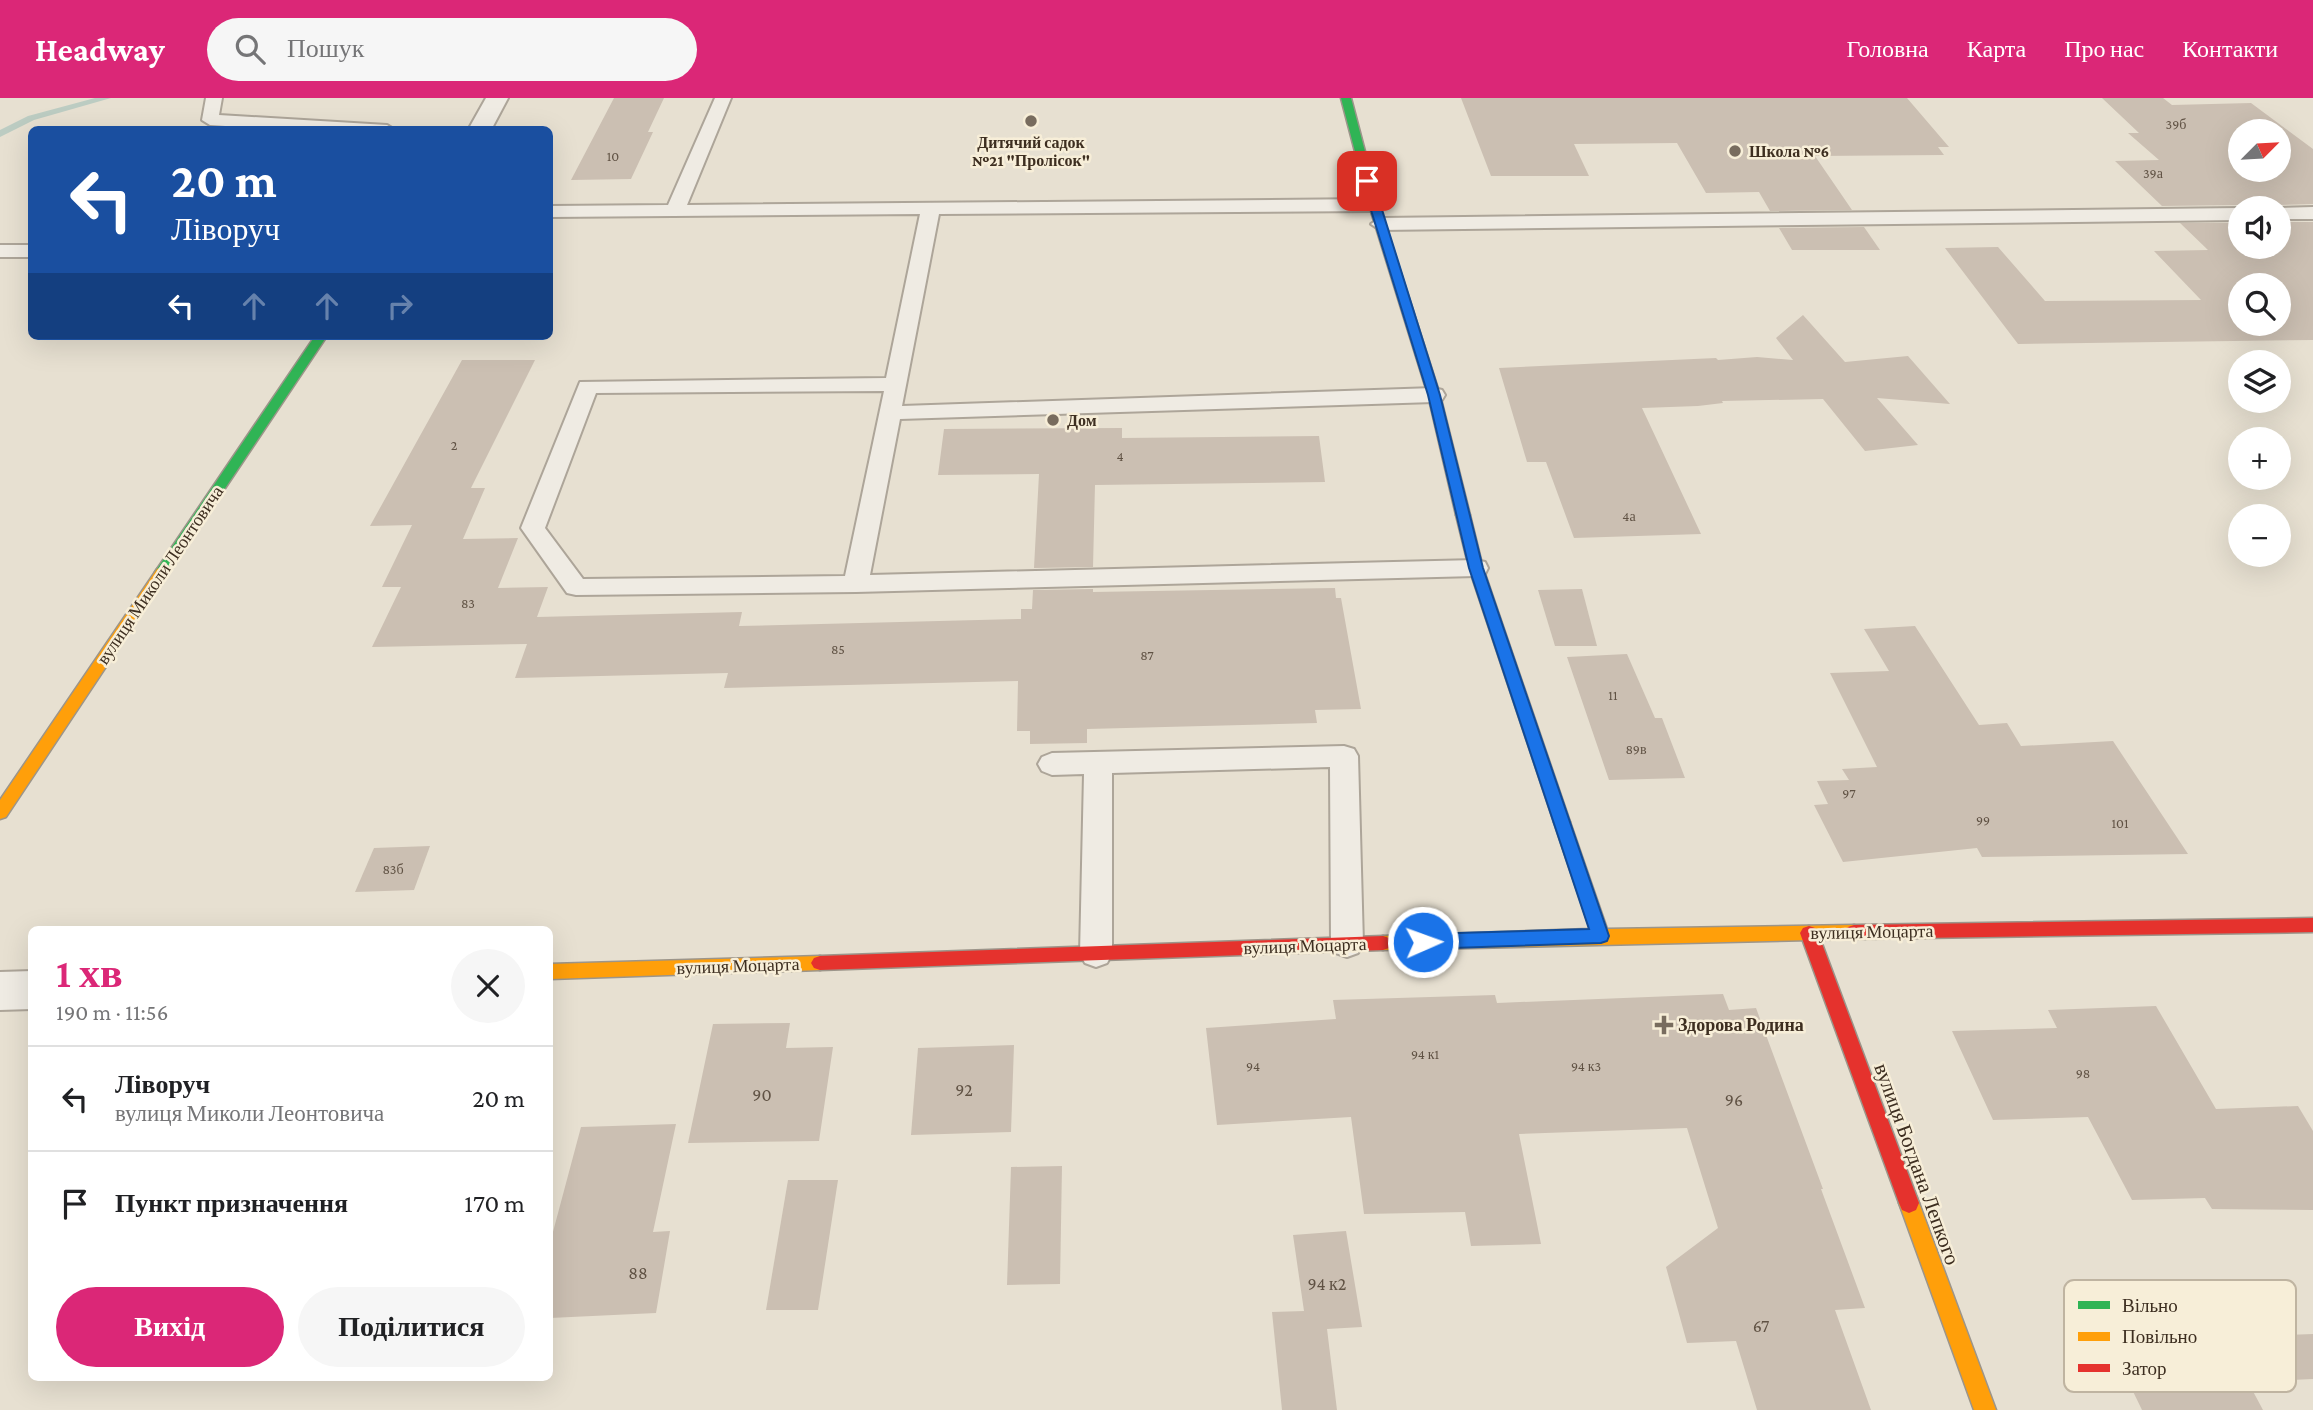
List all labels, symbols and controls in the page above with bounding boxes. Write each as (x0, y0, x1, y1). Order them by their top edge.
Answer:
search box (207, 18, 697, 81)
icon: search (231, 30, 269, 68)
text: Headway (35, 31, 165, 68)
text: Пошук (287, 34, 364, 63)
text: Головна (1847, 35, 1929, 62)
text: Карта (1967, 35, 2026, 62)
text: Про нас (2064, 35, 2144, 62)
text: Контакти (2182, 35, 2278, 62)
marker: Дитячий садок №21 "Пролісок" (1023, 113, 1039, 129)
house number: 39б (2166, 116, 2186, 132)
north arrow (2228, 119, 2291, 182)
map controls (2228, 119, 2291, 567)
place label: Дитячий садок №21 "Пролісок" (972, 134, 1090, 170)
marker: Школа №6 (1727, 143, 1743, 159)
place label: Школа №6 (1749, 143, 1829, 160)
house number: 10 (607, 148, 619, 164)
pin (1337, 151, 1397, 211)
text: 20 m (171, 153, 277, 208)
icon: left (56, 154, 147, 245)
icon: arrive (1348, 162, 1386, 200)
house number: 39а (2143, 165, 2164, 181)
button: sound (2228, 196, 2291, 259)
text: Ліворуч (171, 211, 280, 247)
button: search (2228, 273, 2291, 336)
icon: left (162, 287, 200, 325)
icon: ahead (235, 287, 273, 325)
icon: ahead (308, 287, 346, 325)
icon: right (381, 287, 419, 325)
button: layers (2228, 350, 2291, 413)
marker: Дом (1045, 412, 1061, 428)
place label: Дом (1067, 412, 1097, 430)
button: + (2228, 427, 2291, 490)
house number: 2 (451, 437, 458, 453)
house number: 4 (1116, 448, 1124, 464)
street label: вулиця Миколи Леонтовича (93, 482, 227, 668)
button: − (2228, 504, 2291, 567)
house number: 4а (1622, 508, 1636, 524)
house number: 83 (461, 595, 475, 611)
house number: 85 (831, 641, 845, 657)
house number: 87 (1140, 647, 1154, 663)
house number: 11 (1608, 687, 1618, 703)
house number: 89в (1625, 741, 1647, 757)
house number: 97 (1842, 785, 1856, 801)
house number: 99 (1976, 812, 1990, 828)
house number: 101 (2111, 815, 2129, 831)
house number: 83б (382, 861, 404, 877)
position arrow (1386, 905, 1460, 979)
street label: вулиця Моцарта (1810, 921, 1934, 943)
street label: вулиця Моцарта (1243, 934, 1367, 958)
text: 1 хв (56, 949, 123, 996)
button: close (451, 949, 525, 1023)
street label: вулиця Моцарта (676, 954, 800, 978)
text: 190 m · 11:56 (56, 999, 168, 1025)
place label: Здорова Родина (1678, 1015, 1804, 1035)
marker: Здорова Родина (1656, 1017, 1672, 1033)
house number: 94 к1 (1411, 1046, 1439, 1062)
house number: 94 (1246, 1058, 1260, 1074)
house number: 94 к3 (1571, 1058, 1601, 1074)
street label: вулиця Богдана Лепкого (1869, 1060, 1965, 1268)
house number: 98 (2076, 1065, 2090, 1081)
text: Ліворуч (115, 1070, 210, 1099)
icon: left (56, 1080, 94, 1118)
house number: 92 (955, 1080, 973, 1100)
text: 20 m (472, 1084, 525, 1113)
house number: 90 (752, 1085, 772, 1105)
house number: 96 (1725, 1090, 1743, 1110)
text: вулиця Миколи Леонтовича (115, 1100, 384, 1126)
icon: arrive (56, 1185, 94, 1223)
text: Пункт призначення (115, 1189, 348, 1218)
text: 170 m (464, 1189, 525, 1218)
house number: 88 (628, 1263, 648, 1283)
house number: 94 к2 (1308, 1274, 1346, 1294)
legend (2064, 1280, 2296, 1392)
button: Вихід (56, 1287, 284, 1367)
button: Поділитися (298, 1287, 525, 1367)
text: Вільно (2122, 1295, 2178, 1316)
house number: 67 (1753, 1316, 1769, 1336)
text: Повільно (2122, 1326, 2197, 1347)
text: Затор (2122, 1358, 2167, 1379)

